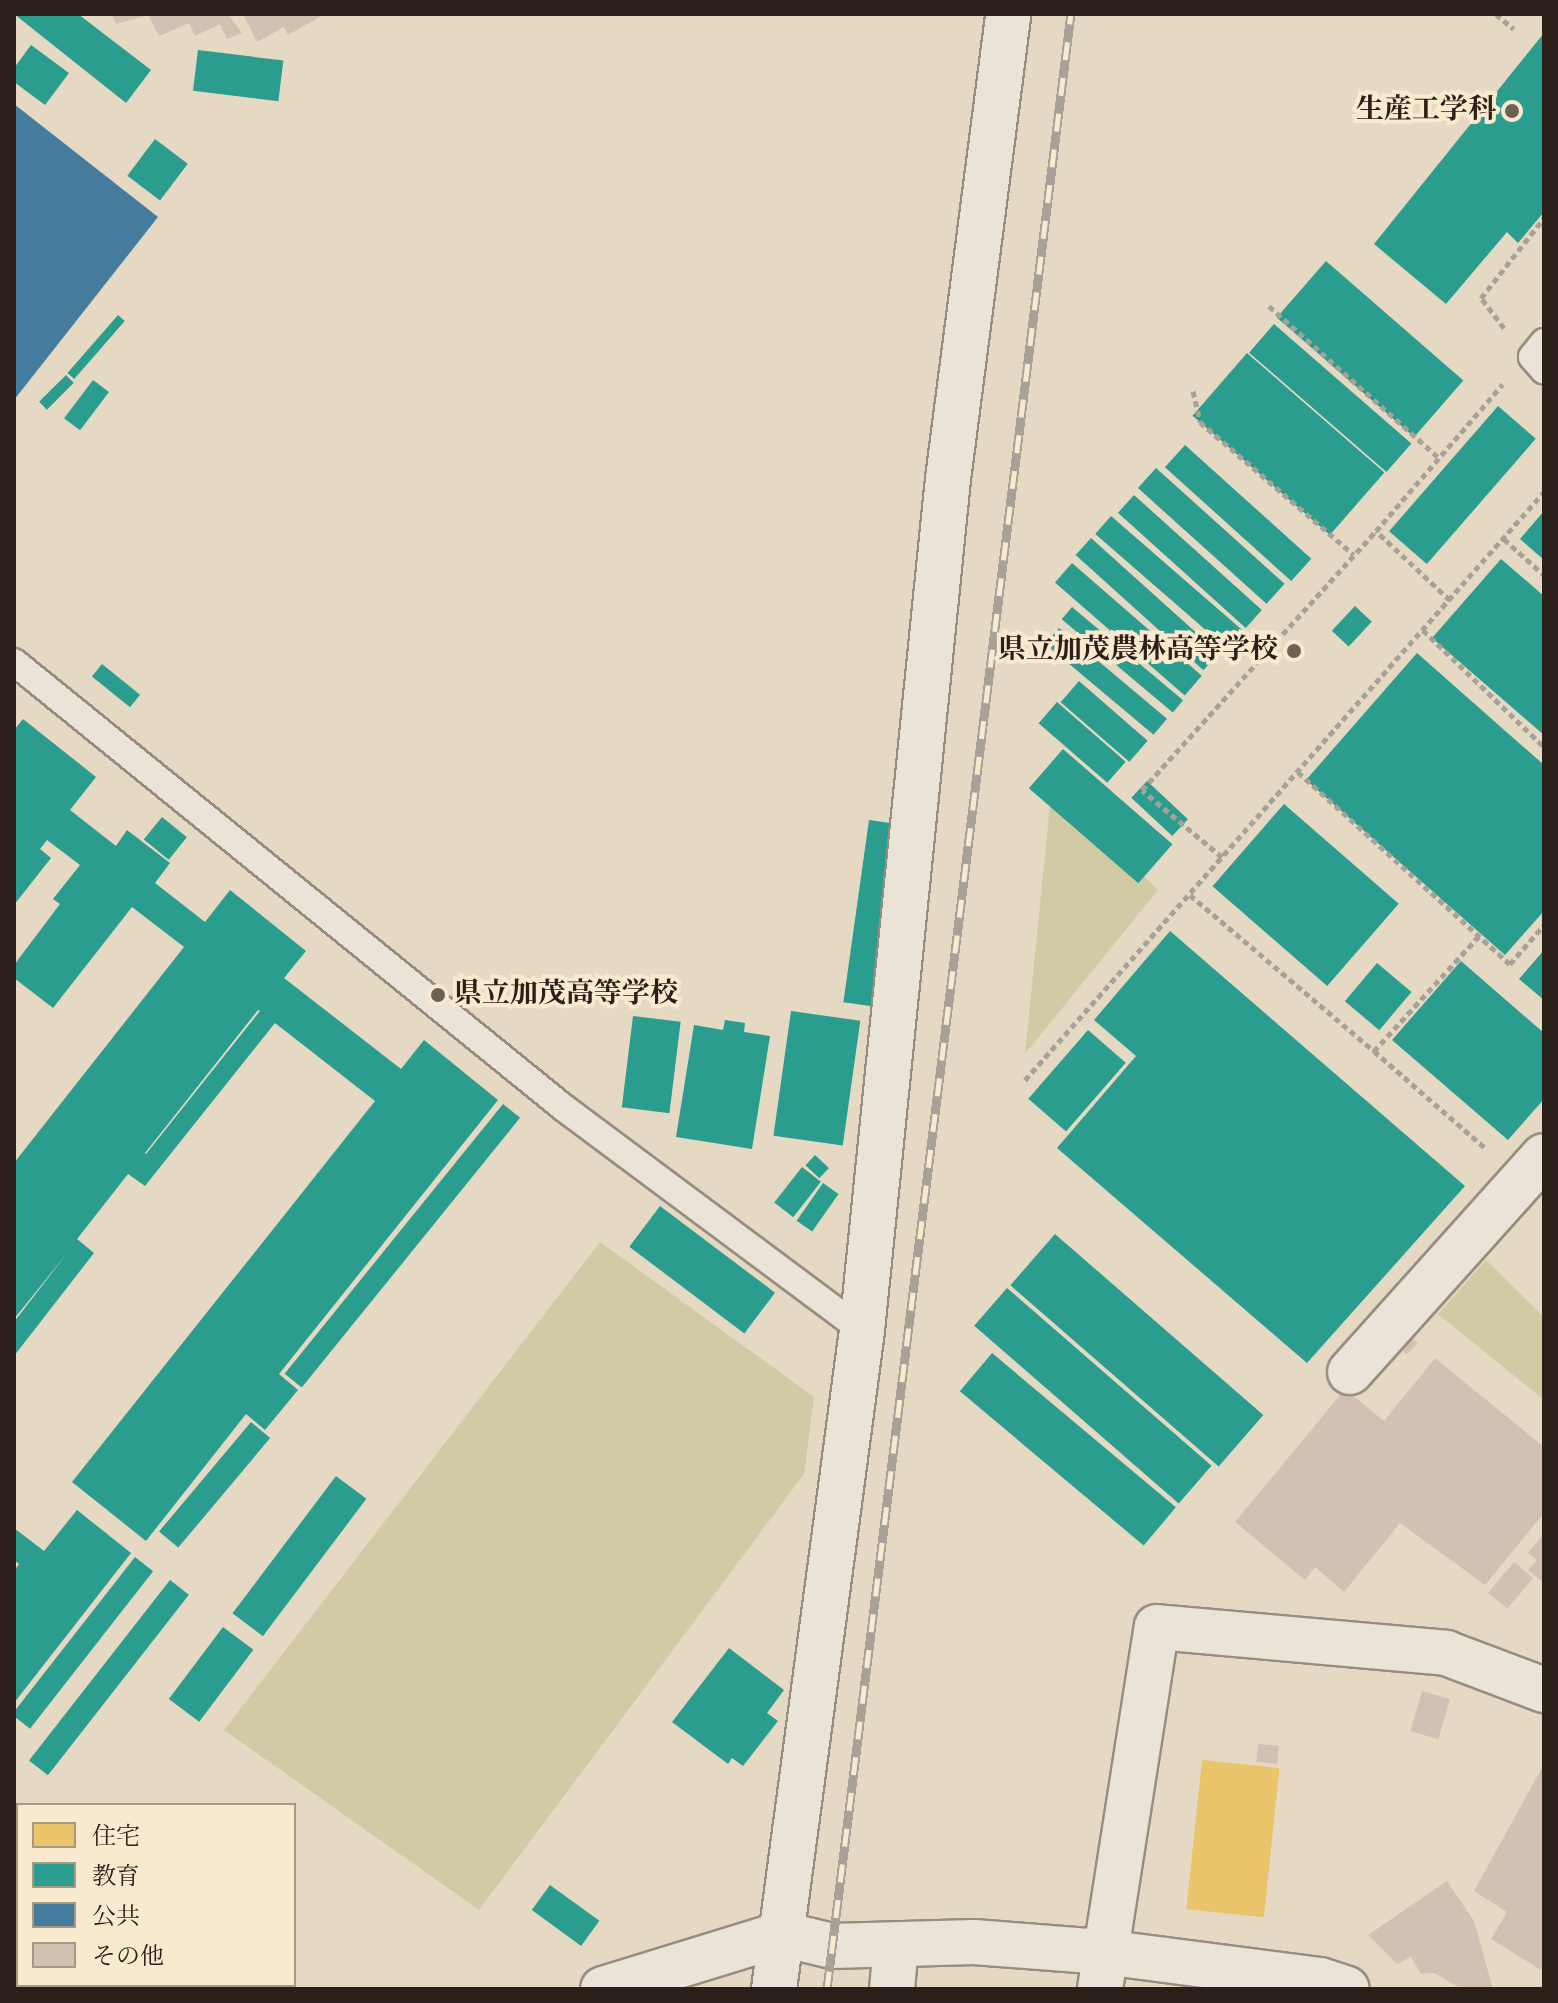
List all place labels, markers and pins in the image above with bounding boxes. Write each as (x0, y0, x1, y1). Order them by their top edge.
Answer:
place label: 生産工学科 (1356, 94, 1496, 128)
marker: 生産工学科 (1503, 102, 1521, 120)
place label: 県立加茂農林高等学校 (998, 634, 1278, 668)
marker: 県立加茂農林高等学校 (1285, 642, 1303, 660)
place label: 県立加茂高等学校 (454, 978, 678, 1012)
marker: 県立加茂高等学校 (429, 986, 447, 1004)

